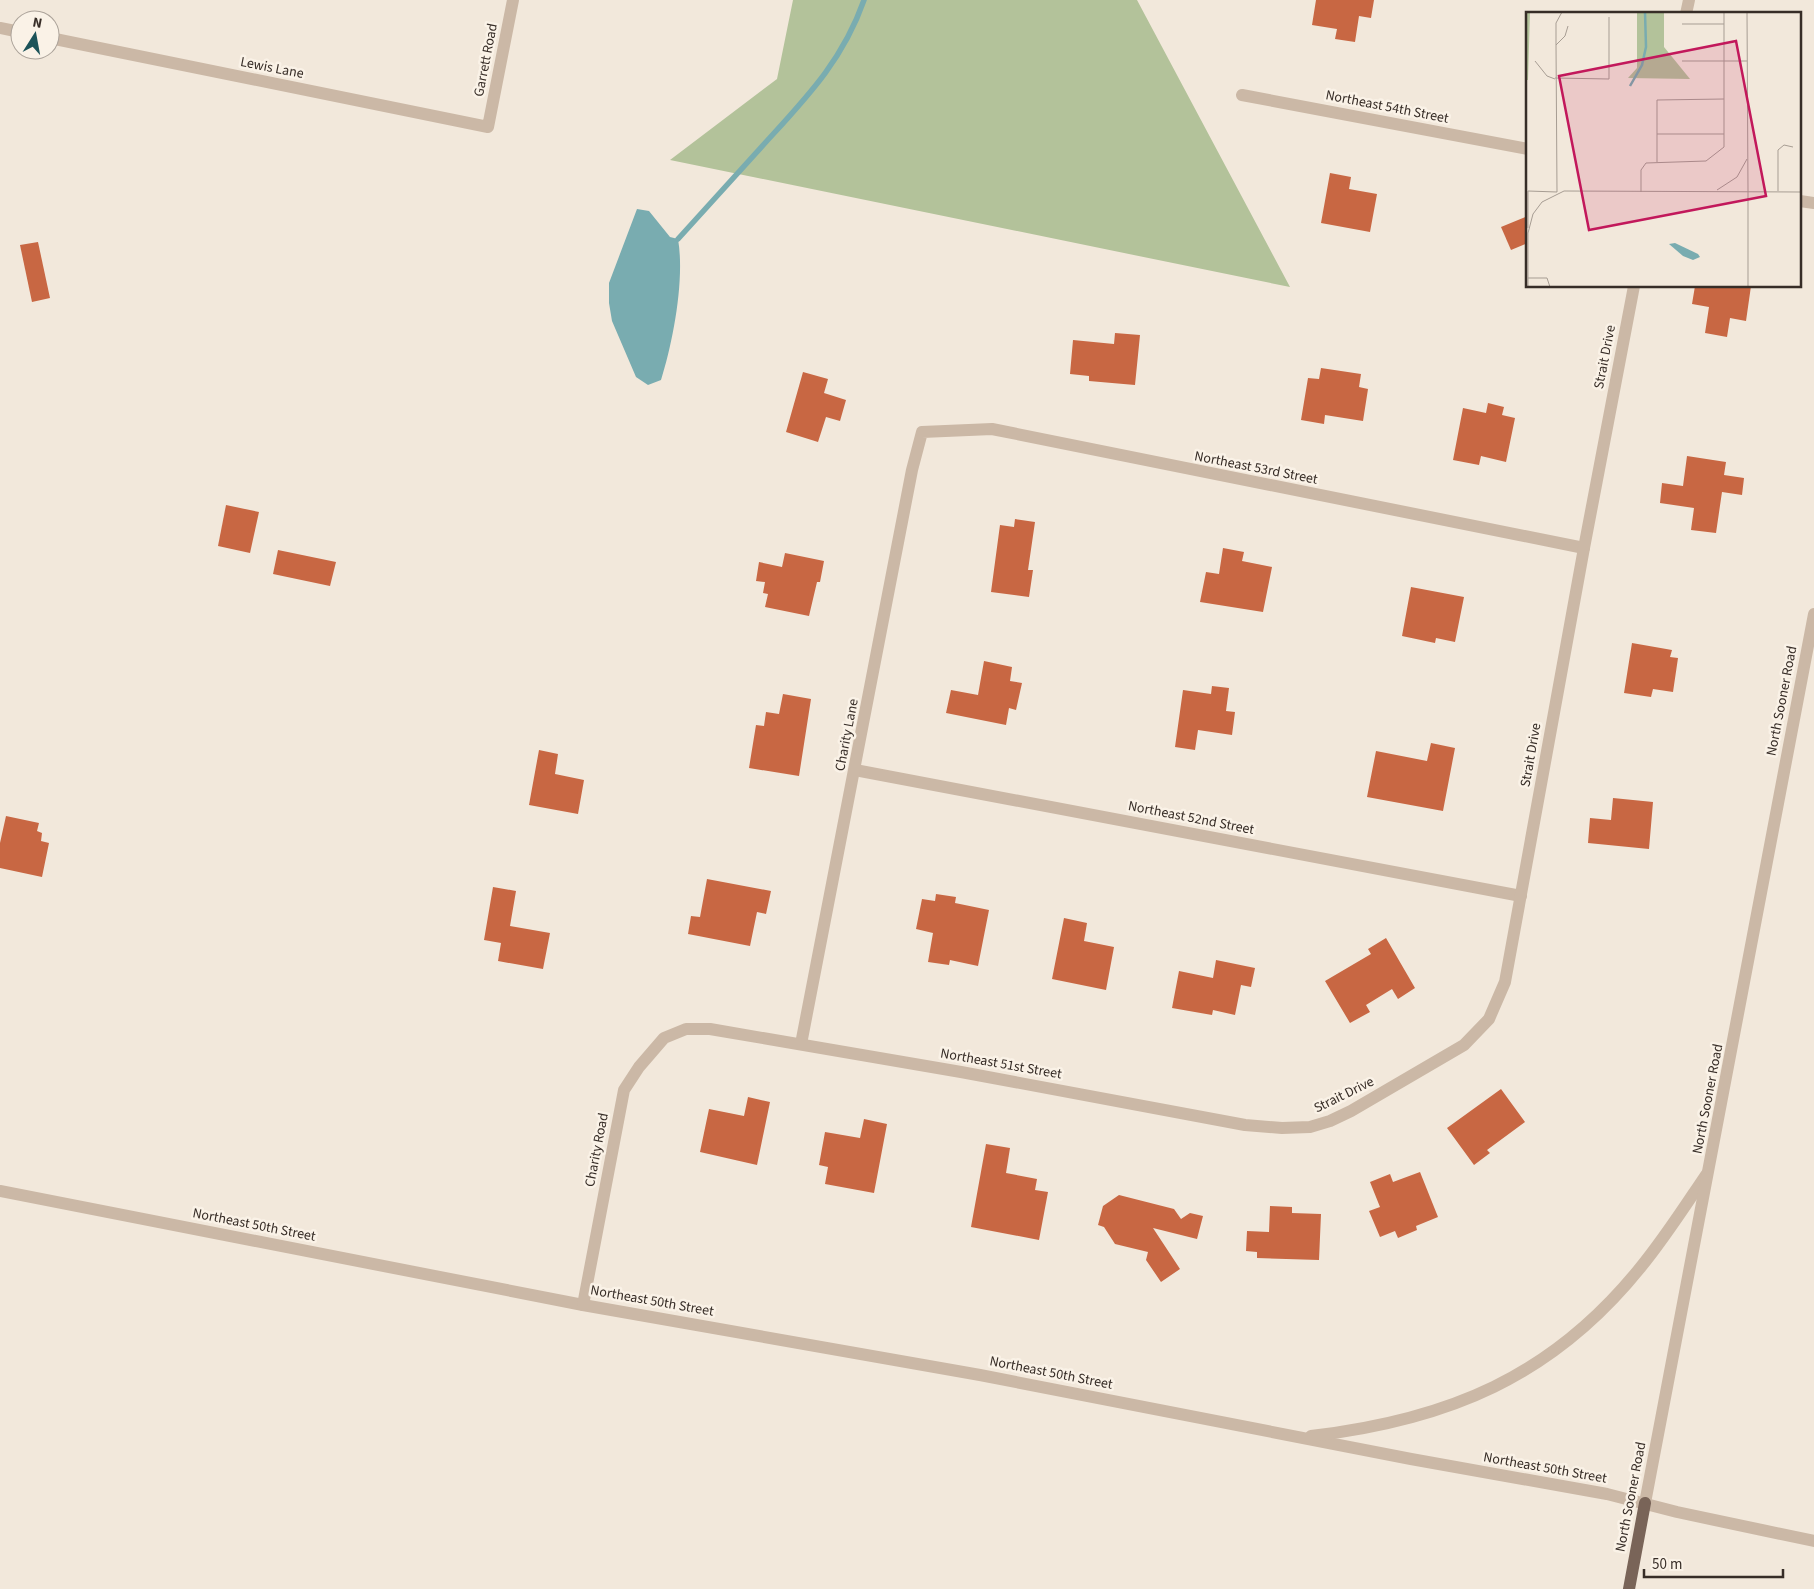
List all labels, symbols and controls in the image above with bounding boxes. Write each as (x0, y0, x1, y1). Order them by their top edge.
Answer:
north arrow (10, 10, 60, 60)
inset map (1526, 12, 1802, 288)
text: N (31, 13, 44, 34)
street label: Garrett Road (469, 22, 503, 98)
street label: Lewis Lane (239, 52, 306, 84)
street label: Northeast 54th Street (1324, 85, 1450, 129)
street label: Strait Drive (1589, 323, 1621, 391)
street label: Northeast 53rd Street (1193, 446, 1320, 490)
street label: North Sooner Road (1762, 644, 1802, 758)
street label: Charity Lane (830, 697, 864, 773)
street label: Strait Drive (1516, 721, 1546, 789)
street label: Northeast 52nd Street (1126, 796, 1256, 840)
street label: North Sooner Road (1688, 1042, 1728, 1156)
street label: Northeast 51st Street (939, 1043, 1064, 1085)
street label: Strait Drive (1311, 1072, 1378, 1118)
street label: Charity Road (580, 1111, 614, 1189)
street label: Northeast 50th Street (191, 1203, 317, 1247)
street label: Northeast 50th Street (589, 1280, 716, 1322)
street label: Northeast 50th Street (988, 1351, 1114, 1395)
street label: North Sooner Road (1611, 1440, 1651, 1554)
street label: Northeast 50th Street (1482, 1447, 1609, 1489)
scale bar (1644, 1546, 1783, 1578)
text: 50 m (1652, 1554, 1682, 1575)

